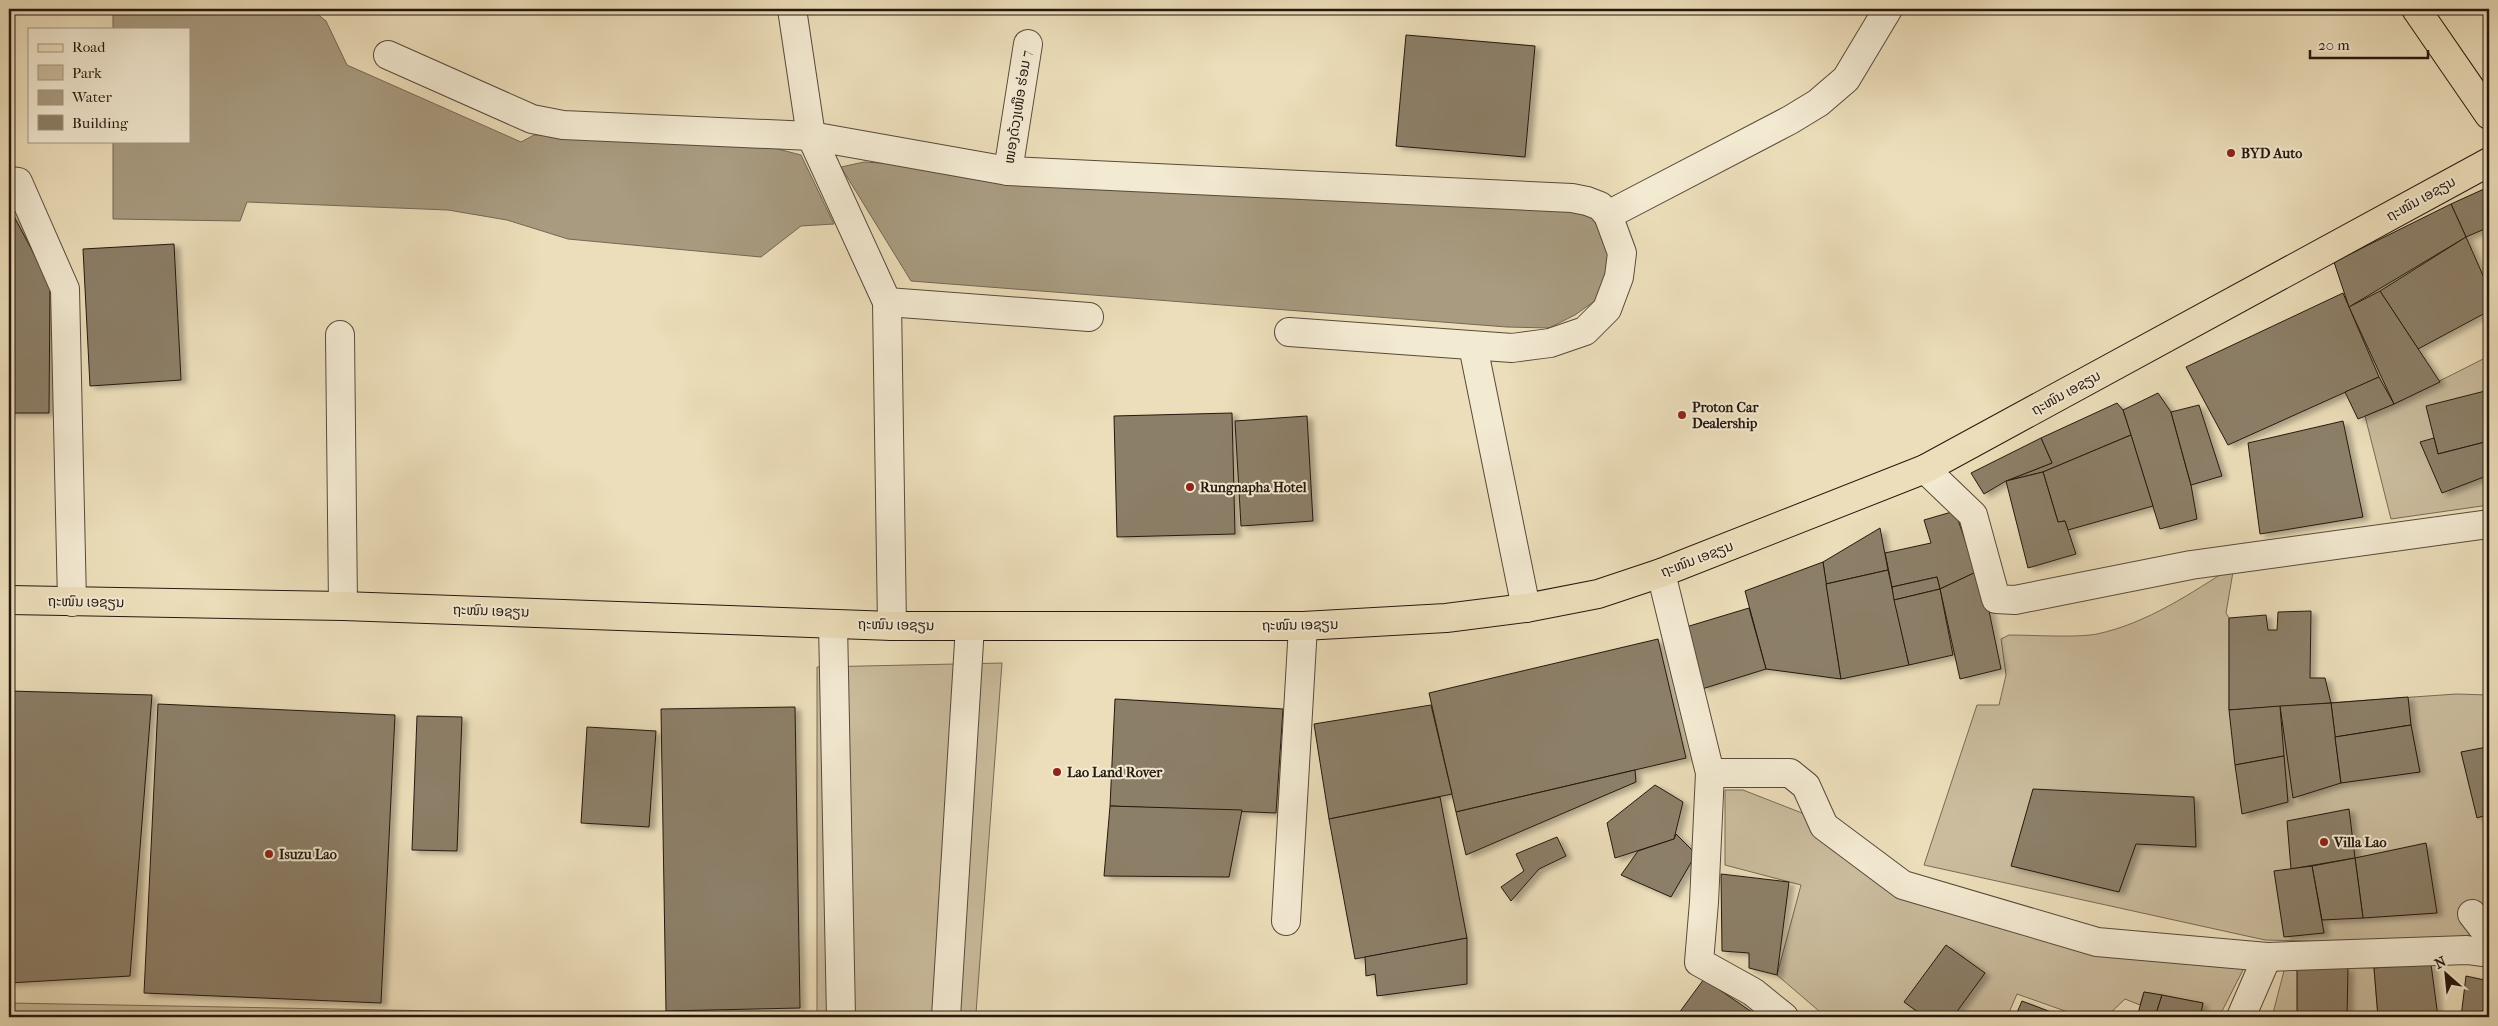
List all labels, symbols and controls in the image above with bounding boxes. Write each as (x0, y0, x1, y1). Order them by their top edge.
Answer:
legend (28, 28, 190, 142)
scale bar (2310, 28, 2428, 60)
text: 20 m (2318, 36, 2350, 54)
text: Road (72, 38, 106, 56)
street label: ໜອງດ້ວງເໜືອ ຮ່ອມ 7 (1001, 49, 1035, 165)
text: Park (72, 64, 102, 82)
text: Water (71, 88, 112, 106)
text: Building (72, 114, 129, 132)
place label: BYD Auto (2241, 145, 2302, 162)
marker: BYD Auto (2225, 147, 2237, 159)
street label: ຖະໜົນ ເອຊຽນ (2383, 173, 2459, 225)
street label: ຖະໜົນ ເອຊຽນ (2028, 367, 2104, 419)
place label: Proton Car Dealership (1692, 399, 1759, 432)
marker: Proton Car Dealership (1676, 409, 1688, 421)
place label: Rungnapha Hotel (1200, 479, 1307, 496)
marker: Rungnapha Hotel (1184, 481, 1196, 493)
street label: ຖະໜົນ ເອຊຽນ (1658, 537, 1736, 581)
street label: ຖະໜົນ ເອຊຽນ (47, 593, 125, 611)
street label: ຖະໜົນ ເອຊຽນ (452, 601, 530, 621)
street label: ຖະໜົນ ເອຊຽນ (857, 616, 935, 634)
street label: ຖະໜົນ ເອຊຽນ (1261, 616, 1339, 634)
place label: Lao Land Rover (1067, 764, 1163, 781)
marker: Lao Land Rover (1051, 766, 1063, 778)
place label: Villa Lao (2333, 834, 2387, 851)
marker: Villa Lao (2318, 836, 2330, 848)
place label: Isuzu Lao (279, 846, 337, 863)
marker: Isuzu Lao (263, 848, 275, 860)
north arrow (2420, 948, 2470, 998)
text: N (2432, 953, 2449, 973)

